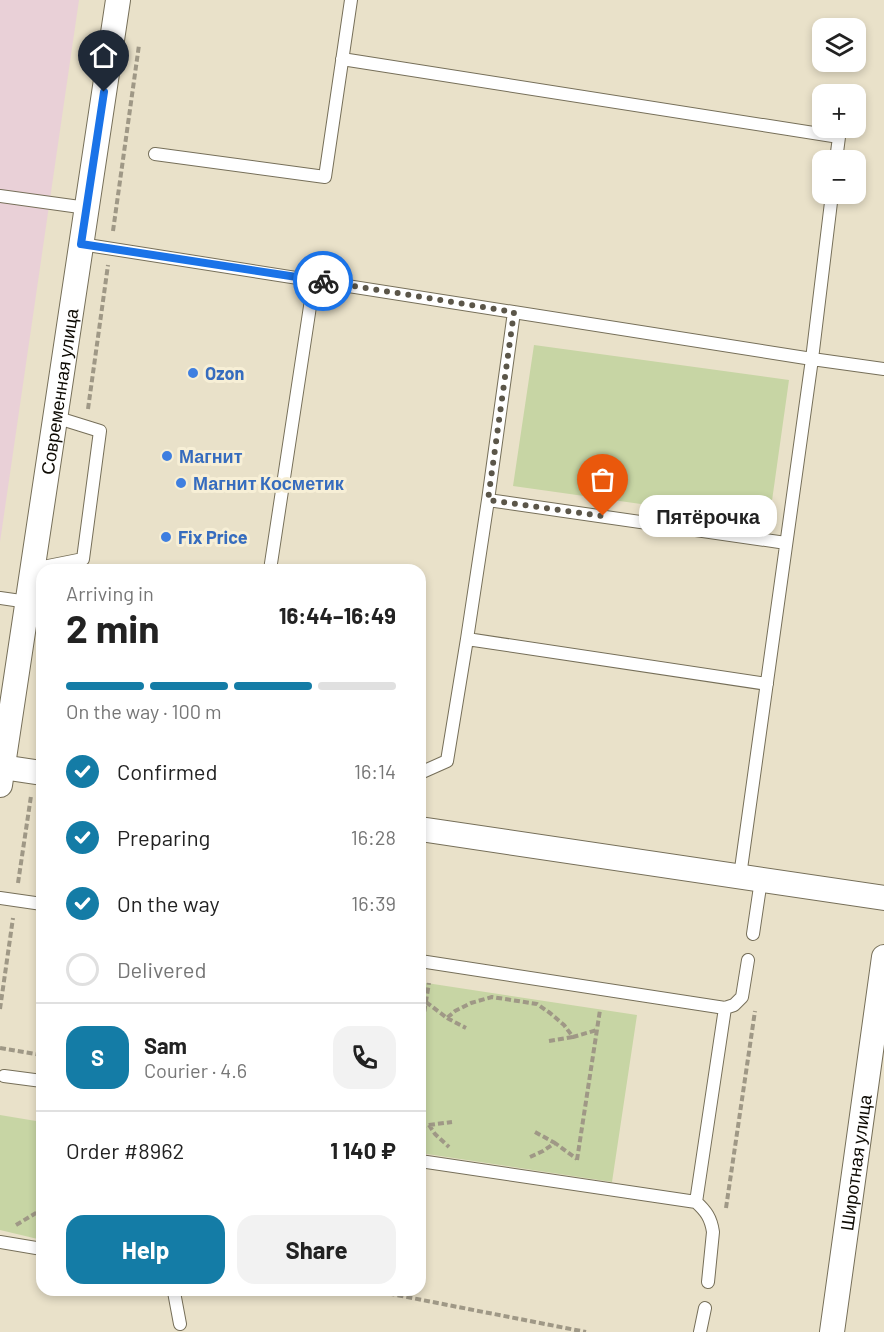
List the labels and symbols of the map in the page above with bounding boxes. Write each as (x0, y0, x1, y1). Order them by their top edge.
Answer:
pin (78, 30, 129, 92)
courier (293, 251, 353, 311)
street label: Современная улица (36, 306, 83, 476)
place label: Ozon (205, 362, 244, 384)
marker: Ozon (186, 366, 200, 380)
place label: Магнит (179, 445, 243, 467)
marker: Магнит (160, 449, 174, 463)
pin (577, 454, 628, 516)
place label: Магнит Косметик (193, 472, 345, 494)
marker: Магнит Косметик (174, 476, 188, 490)
callout: Пятёрочка (639, 495, 777, 537)
place label: Fix Price (178, 526, 248, 548)
marker: Fix Price (159, 530, 173, 544)
street label: Широтная улица (835, 1092, 876, 1232)

